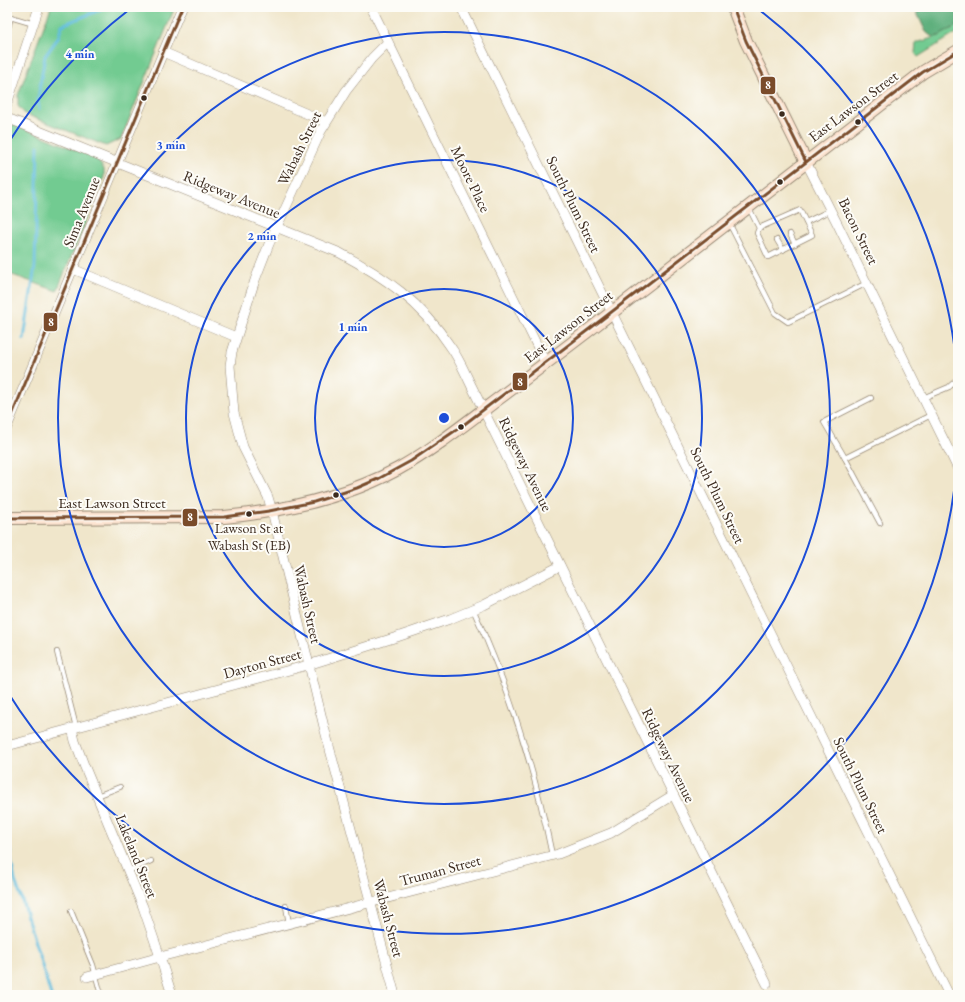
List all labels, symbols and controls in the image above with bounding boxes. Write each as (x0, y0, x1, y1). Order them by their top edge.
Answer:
text: 4 min (65, 46, 95, 62)
street label: East Lawson Street (804, 66, 902, 146)
line badge: 8 (760, 76, 776, 95)
text: 8 (765, 78, 771, 92)
unlabelled marker (139, 93, 149, 103)
street label: Wabash Street (273, 108, 325, 188)
unlabelled marker (777, 109, 787, 119)
unlabelled marker (853, 117, 863, 127)
text: 3 min (156, 137, 186, 153)
street label: Moore Place (447, 143, 495, 215)
street label: South Plum Street (542, 153, 606, 256)
street label: Ridgeway Avenue (181, 166, 283, 222)
street label: Sima Avenue (58, 174, 104, 250)
unlabelled marker (775, 177, 785, 187)
street label: Bacon Street (835, 195, 883, 268)
text: 2 min (247, 228, 277, 244)
street label: East Lawson Street (520, 285, 616, 367)
line badge: 8 (43, 312, 58, 332)
text: 8 (48, 315, 54, 329)
text: 1 min (338, 319, 368, 335)
line badge: 8 (512, 372, 528, 391)
text: 8 (517, 375, 523, 389)
centre of rings (437, 411, 451, 425)
street label: Ridgeway Avenue (495, 414, 557, 515)
unlabelled marker (456, 422, 466, 432)
street label: South Plum Street (686, 444, 750, 547)
unlabelled marker (331, 490, 341, 500)
street label: East Lawson Street (58, 493, 166, 512)
line badge: 8 (182, 508, 198, 527)
marker: Lawson St at Wabash St (EB) (244, 509, 254, 519)
text: 8 (187, 510, 193, 524)
place label: Lawson St at Wabash St (EB) (208, 519, 290, 554)
street label: Wabash Street (290, 563, 326, 645)
street label: Dayton Street (221, 643, 303, 682)
street label: Ridgeway Avenue (638, 705, 700, 806)
street label: South Plum Street (829, 734, 893, 837)
street label: Lakeland Street (112, 811, 163, 901)
street label: Truman Street (397, 850, 483, 890)
street label: Wabash Street (369, 877, 409, 959)

